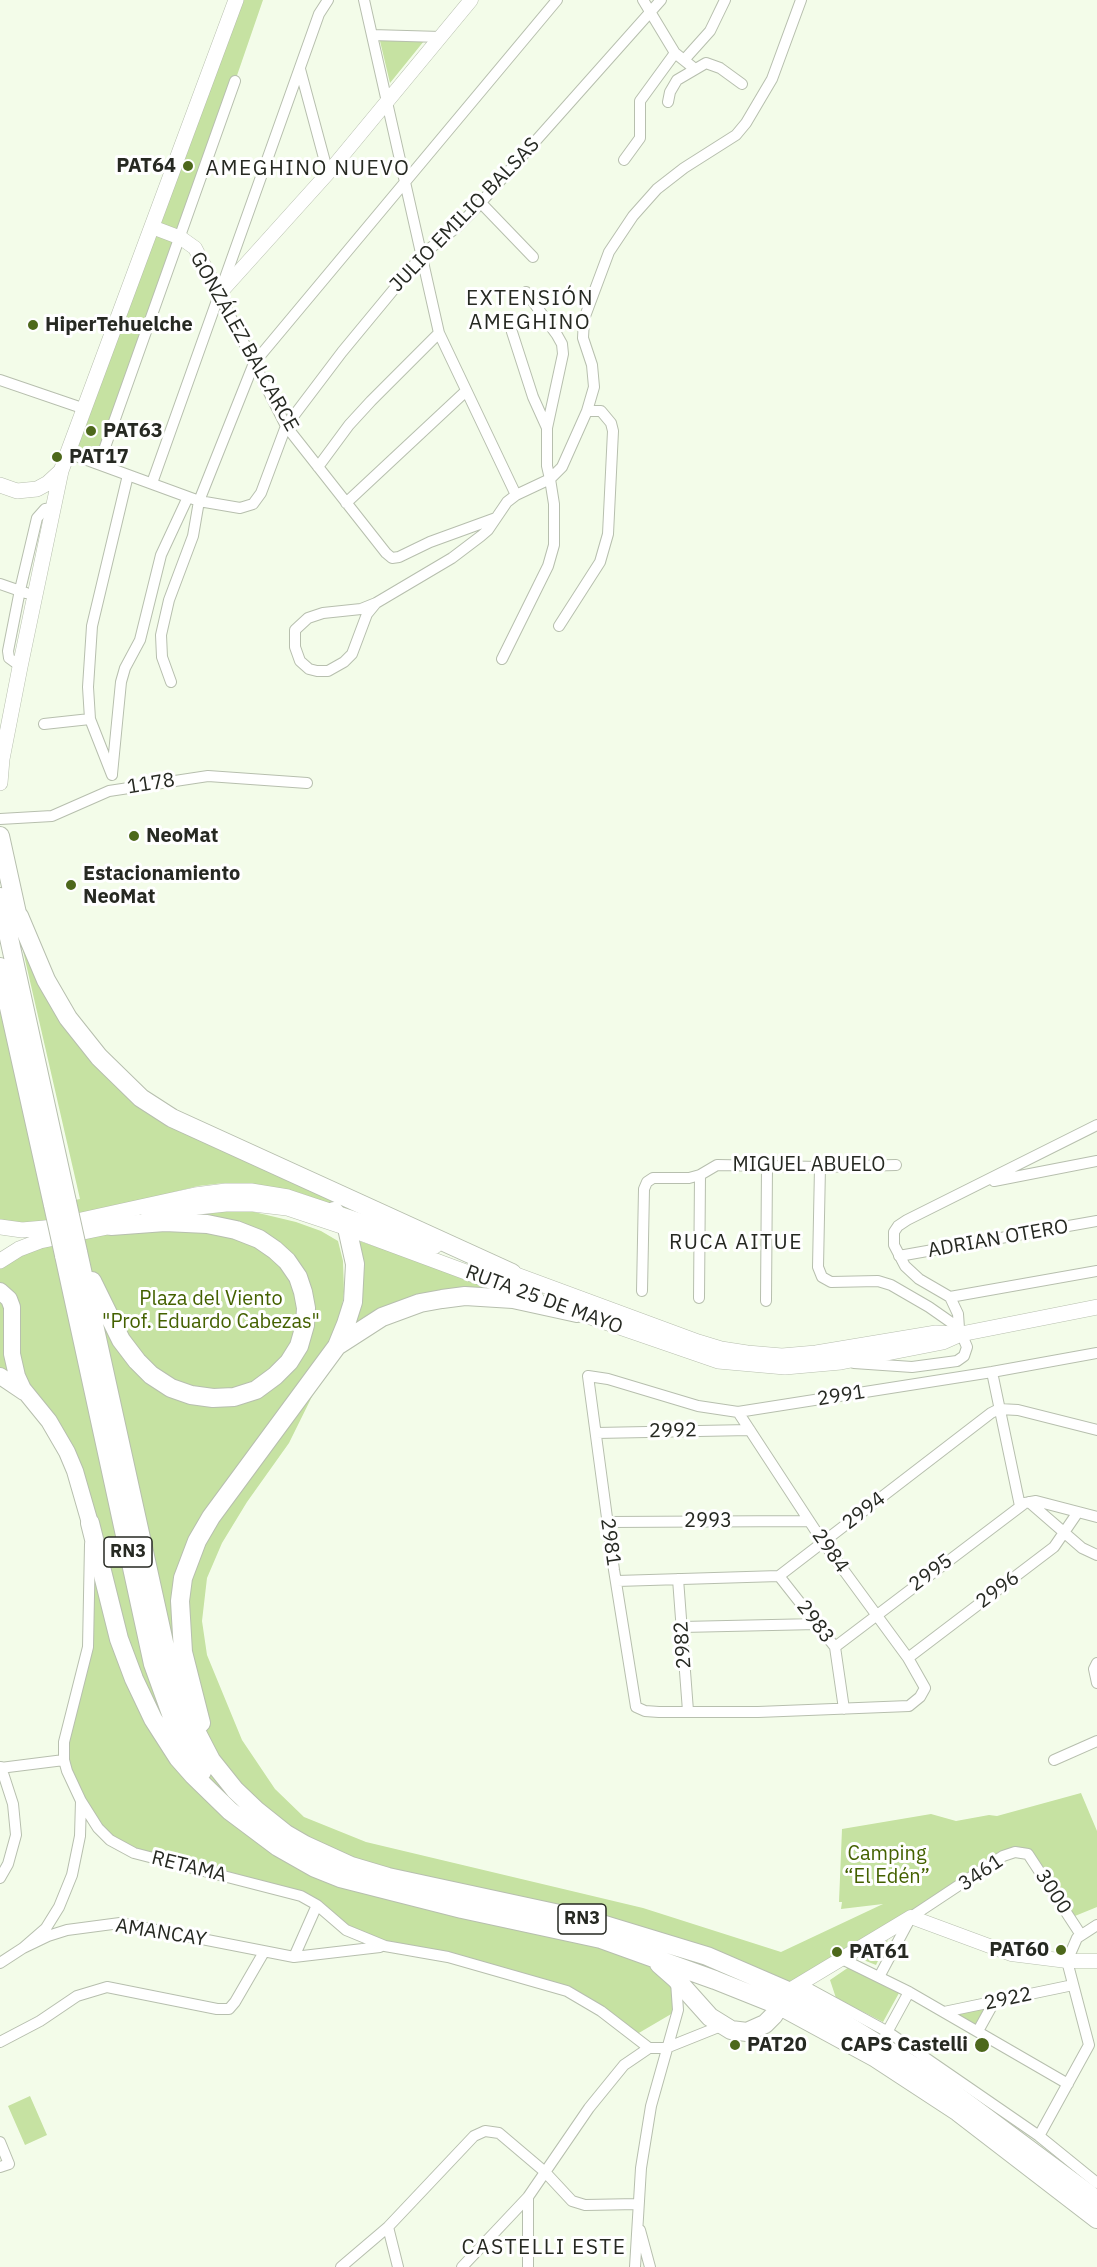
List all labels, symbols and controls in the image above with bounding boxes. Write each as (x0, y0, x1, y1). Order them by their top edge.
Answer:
street label: JULIO EMILIO BALSAS (385, 133, 545, 297)
place label: PAT64 (116, 154, 176, 178)
district label: AMEGHINO NUEVO (206, 156, 410, 182)
marker: PAT64 (181, 159, 195, 173)
street label: GONZÁLEZ BALCARCE (185, 248, 303, 436)
district label: EXTENSIÓN AMEGHINO (466, 286, 594, 336)
place label: HiperTehuelche (45, 313, 193, 337)
marker: HiperTehuelche (26, 318, 40, 332)
place label: PAT63 (103, 419, 163, 443)
marker: PAT63 (84, 424, 98, 438)
place label: PAT17 (69, 445, 129, 469)
marker: PAT17 (50, 450, 64, 464)
street label: 1178 (125, 768, 177, 800)
place label: NeoMat (146, 824, 218, 848)
marker: NeoMat (127, 829, 141, 843)
place label: Estacionamiento NeoMat (83, 862, 240, 909)
marker: Estacionamiento NeoMat (64, 878, 78, 892)
street label: MIGUEL ABUELO (733, 1153, 885, 1177)
street label: ADRIAN OTERO (926, 1215, 1070, 1263)
district label: RUCA AITUE (669, 1230, 803, 1256)
street label: RUTA 25 DE MAYO (462, 1260, 626, 1340)
park label: Plaza del Viento "Prof. Eduardo Cabezas" (102, 1287, 320, 1334)
street label: 2991 (815, 1380, 867, 1412)
street label: 2992 (649, 1419, 697, 1443)
street label: 2994 (838, 1487, 890, 1535)
street label: 2993 (684, 1509, 732, 1533)
street label: 2981 (595, 1517, 625, 1567)
street label: 2984 (806, 1524, 854, 1578)
road number: RN3 (104, 1537, 152, 1567)
street label: 2995 (905, 1549, 957, 1597)
street label: 2996 (972, 1566, 1024, 1614)
street label: 2983 (791, 1596, 839, 1648)
street label: 2982 (669, 1620, 697, 1670)
park label: Camping “El Edén” (844, 1842, 930, 1889)
street label: RETAMA (149, 1846, 229, 1888)
street label: 3461 (954, 1850, 1008, 1896)
street label: 3000 (1030, 1865, 1076, 1919)
road number: RN3 (558, 1904, 606, 1934)
street label: AMANCAY (114, 1914, 208, 1952)
place label: PAT60 (989, 1938, 1049, 1962)
place label: PAT61 (849, 1940, 909, 1964)
marker: PAT60 (1054, 1943, 1068, 1957)
marker: PAT61 (830, 1945, 844, 1959)
street label: 2922 (982, 1982, 1034, 2016)
place label: PAT20 (747, 2033, 807, 2057)
place label: CAPS Castelli (841, 2033, 968, 2057)
marker: CAPS Castelli (973, 2036, 991, 2054)
marker: PAT20 (728, 2038, 742, 2052)
district label: CASTELLI ESTE (461, 2235, 627, 2261)

